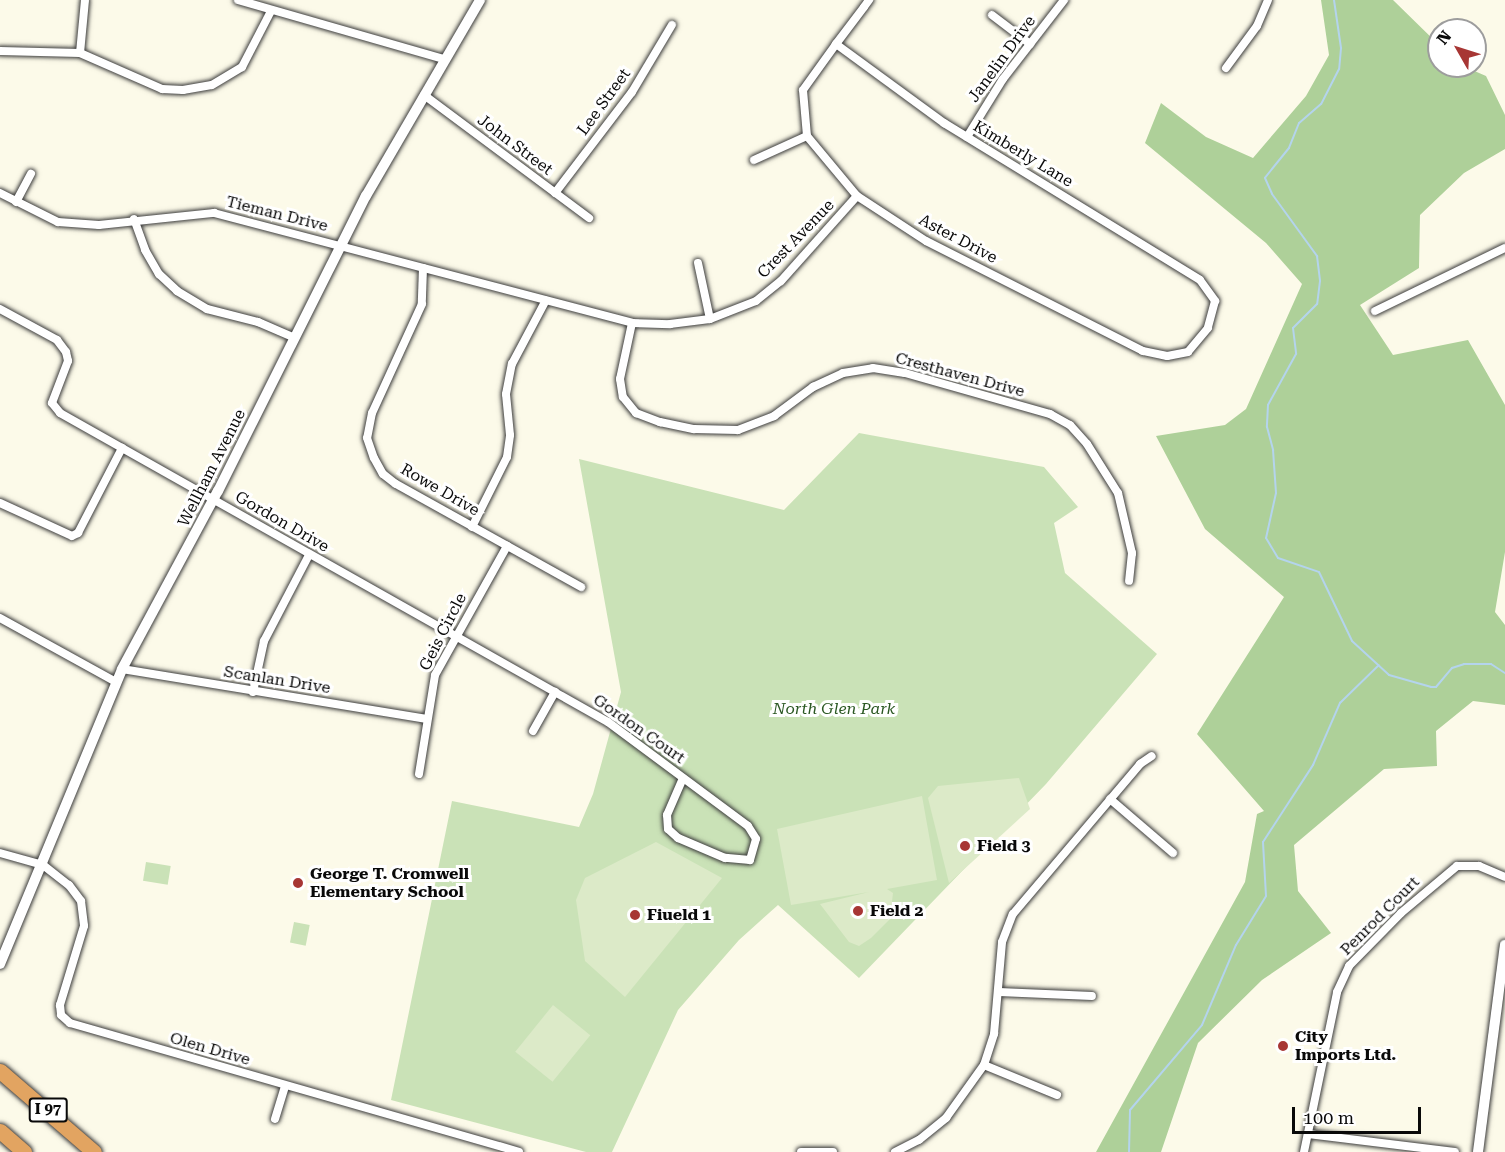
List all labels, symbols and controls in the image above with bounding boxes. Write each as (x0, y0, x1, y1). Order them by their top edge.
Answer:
street label: Janelin Drive (964, 12, 1040, 106)
north arrow (1427, 18, 1487, 78)
text: N (1433, 27, 1455, 48)
street label: Lee Street (573, 65, 635, 139)
street label: John Street (474, 110, 556, 180)
street label: Kimberly Lane (970, 117, 1076, 191)
street label: Tieman Drive (224, 192, 330, 236)
street label: Crest Avenue (754, 196, 838, 282)
street label: Aster Drive (916, 210, 1000, 268)
street label: Cresthaven Drive (893, 349, 1027, 401)
street label: Wellham Avenue (174, 406, 250, 530)
street label: Rowe Drive (397, 460, 483, 520)
street label: Gordon Drive (232, 487, 332, 557)
street label: Geis Circle (415, 590, 471, 674)
street label: Scanlan Drive (222, 662, 332, 698)
street label: Gordon Court (589, 690, 689, 768)
park label: North Glen Park (773, 699, 895, 719)
place label: Field 3 (977, 836, 1031, 856)
marker: Field 3 (958, 839, 972, 853)
place label: George T. Cromwell Elementary School (310, 864, 469, 902)
street label: Penrod Court (1337, 873, 1423, 959)
marker: George T. Cromwell Elementary School (291, 876, 305, 890)
place label: Field 2 (870, 901, 924, 921)
marker: Field 2 (851, 904, 865, 918)
place label: Fiueld 1 (647, 905, 711, 925)
marker: Fiueld 1 (628, 908, 642, 922)
place label: City Imports Ltd. (1295, 1027, 1396, 1065)
street label: Olen Drive (168, 1028, 252, 1070)
marker: City Imports Ltd. (1276, 1039, 1290, 1053)
scale bar (1295, 1095, 1424, 1133)
road number: I 97 (28, 1098, 68, 1122)
text: 100 m (1303, 1107, 1354, 1128)

